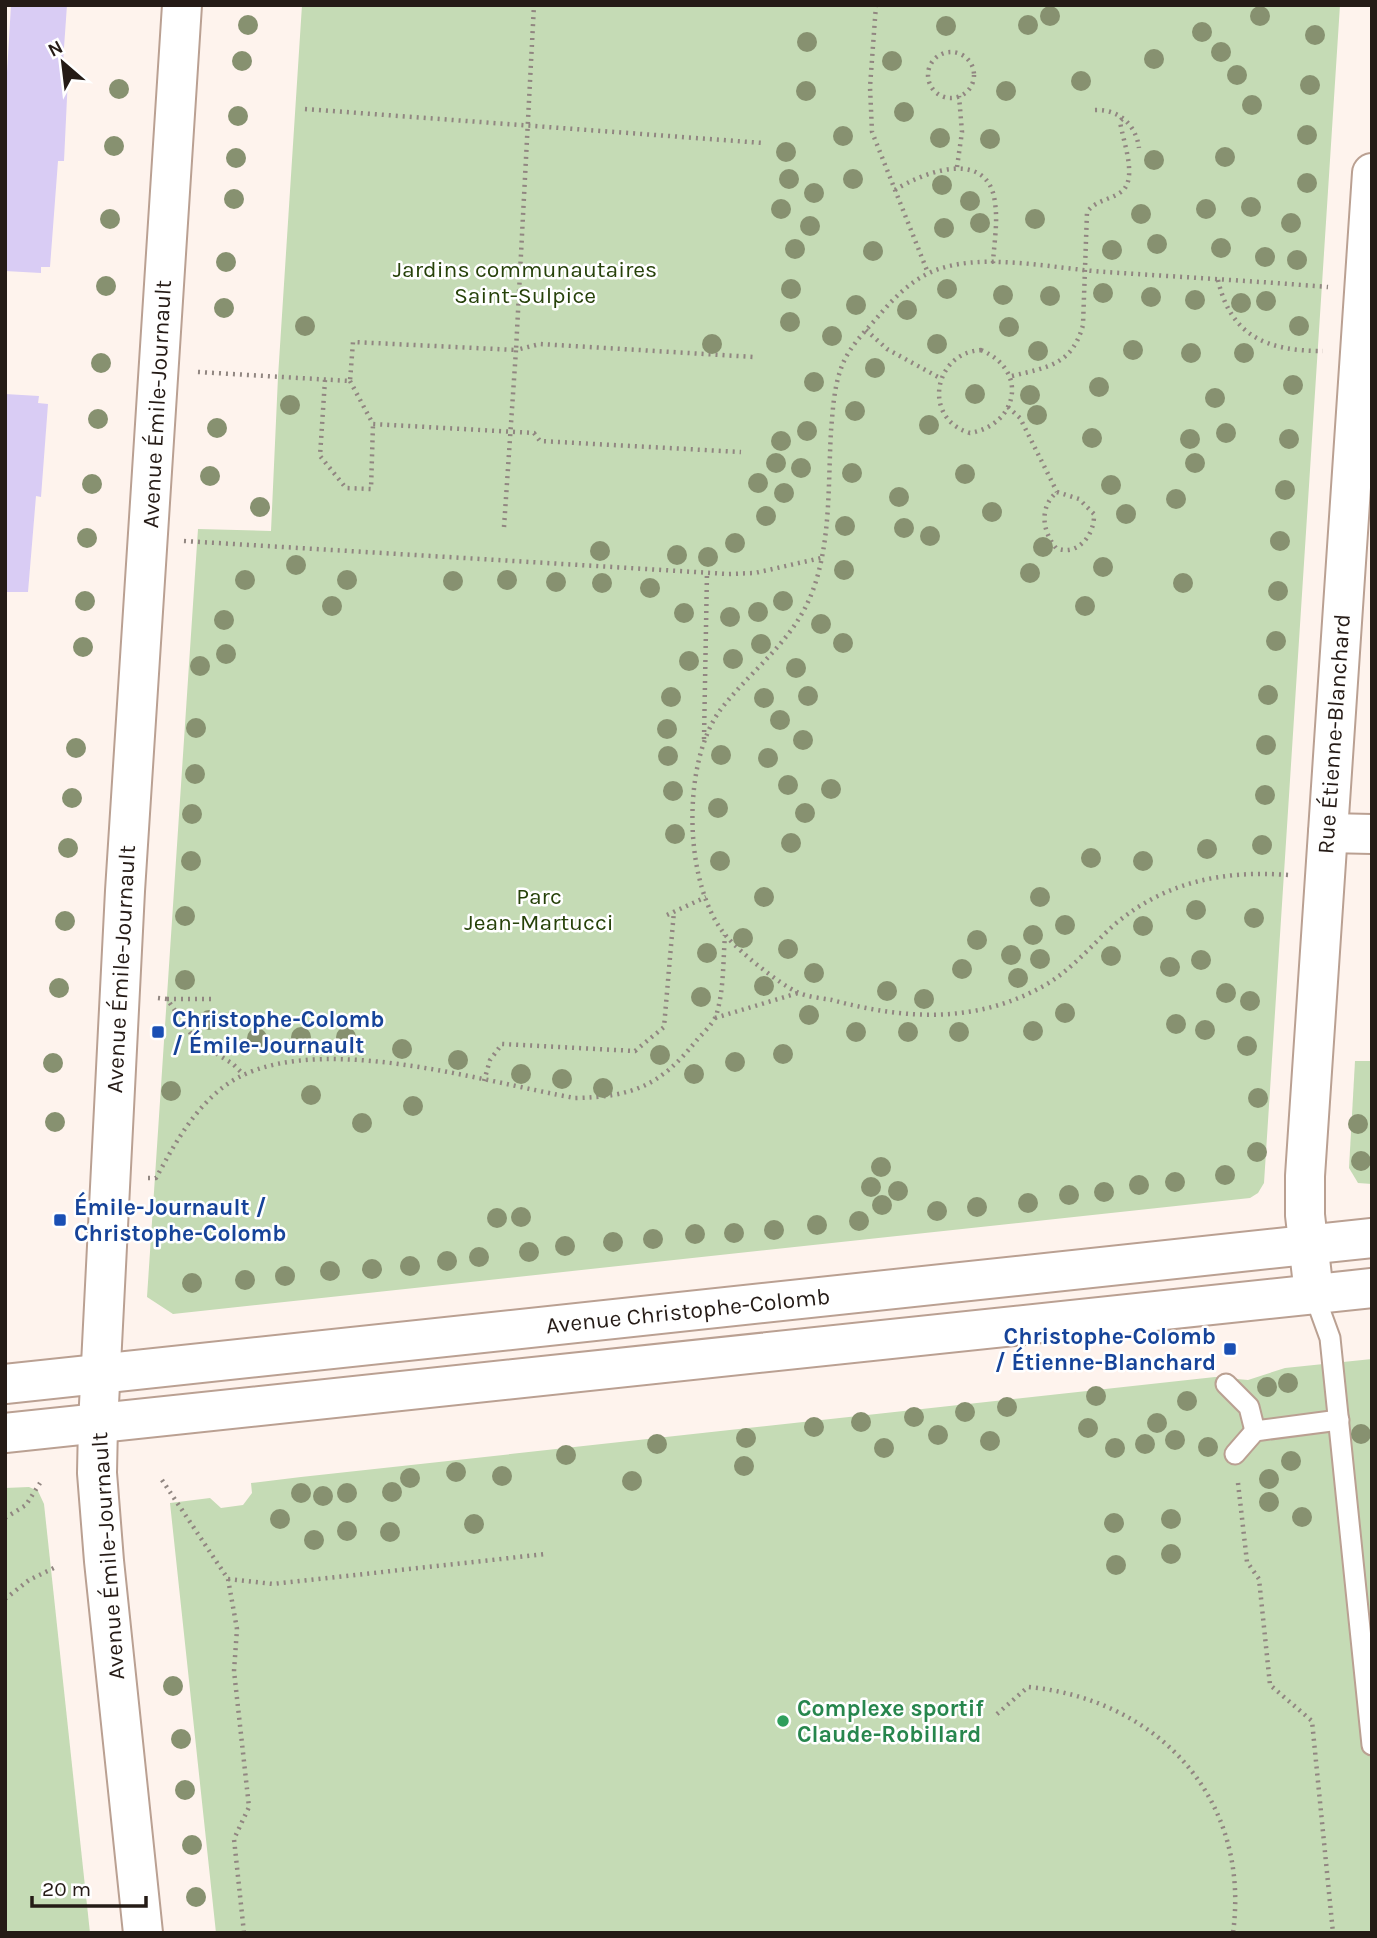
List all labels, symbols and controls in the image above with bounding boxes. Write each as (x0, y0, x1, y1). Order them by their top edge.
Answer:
north arrow (28, 28, 98, 98)
text: N (44, 36, 67, 62)
park label: Jardins communautaires Saint-Sulpice (393, 256, 657, 309)
street label: Avenue Émile-Journault (137, 279, 177, 529)
street label: Rue Étienne-Blanchard (1312, 613, 1356, 855)
street label: Avenue Émile-Journault (101, 844, 141, 1094)
park label: Parc Jean-Martucci (464, 883, 614, 936)
place label: Christophe-Colomb / Émile-Journault (172, 1006, 384, 1059)
marker: Christophe-Colomb / Émile-Journault (150, 1024, 166, 1040)
place label: Émile-Journault / Christophe-Colomb (74, 1191, 286, 1247)
marker: Émile-Journault / Christophe-Colomb (52, 1212, 68, 1228)
street label: Avenue Christophe-Colomb (545, 1283, 831, 1339)
place label: Christophe-Colomb / Étienne-Blanchard (995, 1323, 1216, 1376)
marker: Christophe-Colomb / Étienne-Blanchard (1222, 1341, 1238, 1357)
street label: Avenue Émile-Journault (86, 1431, 130, 1681)
place label: Complexe sportif Claude-Robillard (797, 1695, 984, 1748)
marker: Complexe sportif Claude-Robillard (775, 1713, 791, 1729)
scale bar (32, 1864, 145, 1908)
text: 20 m (42, 1877, 91, 1901)

